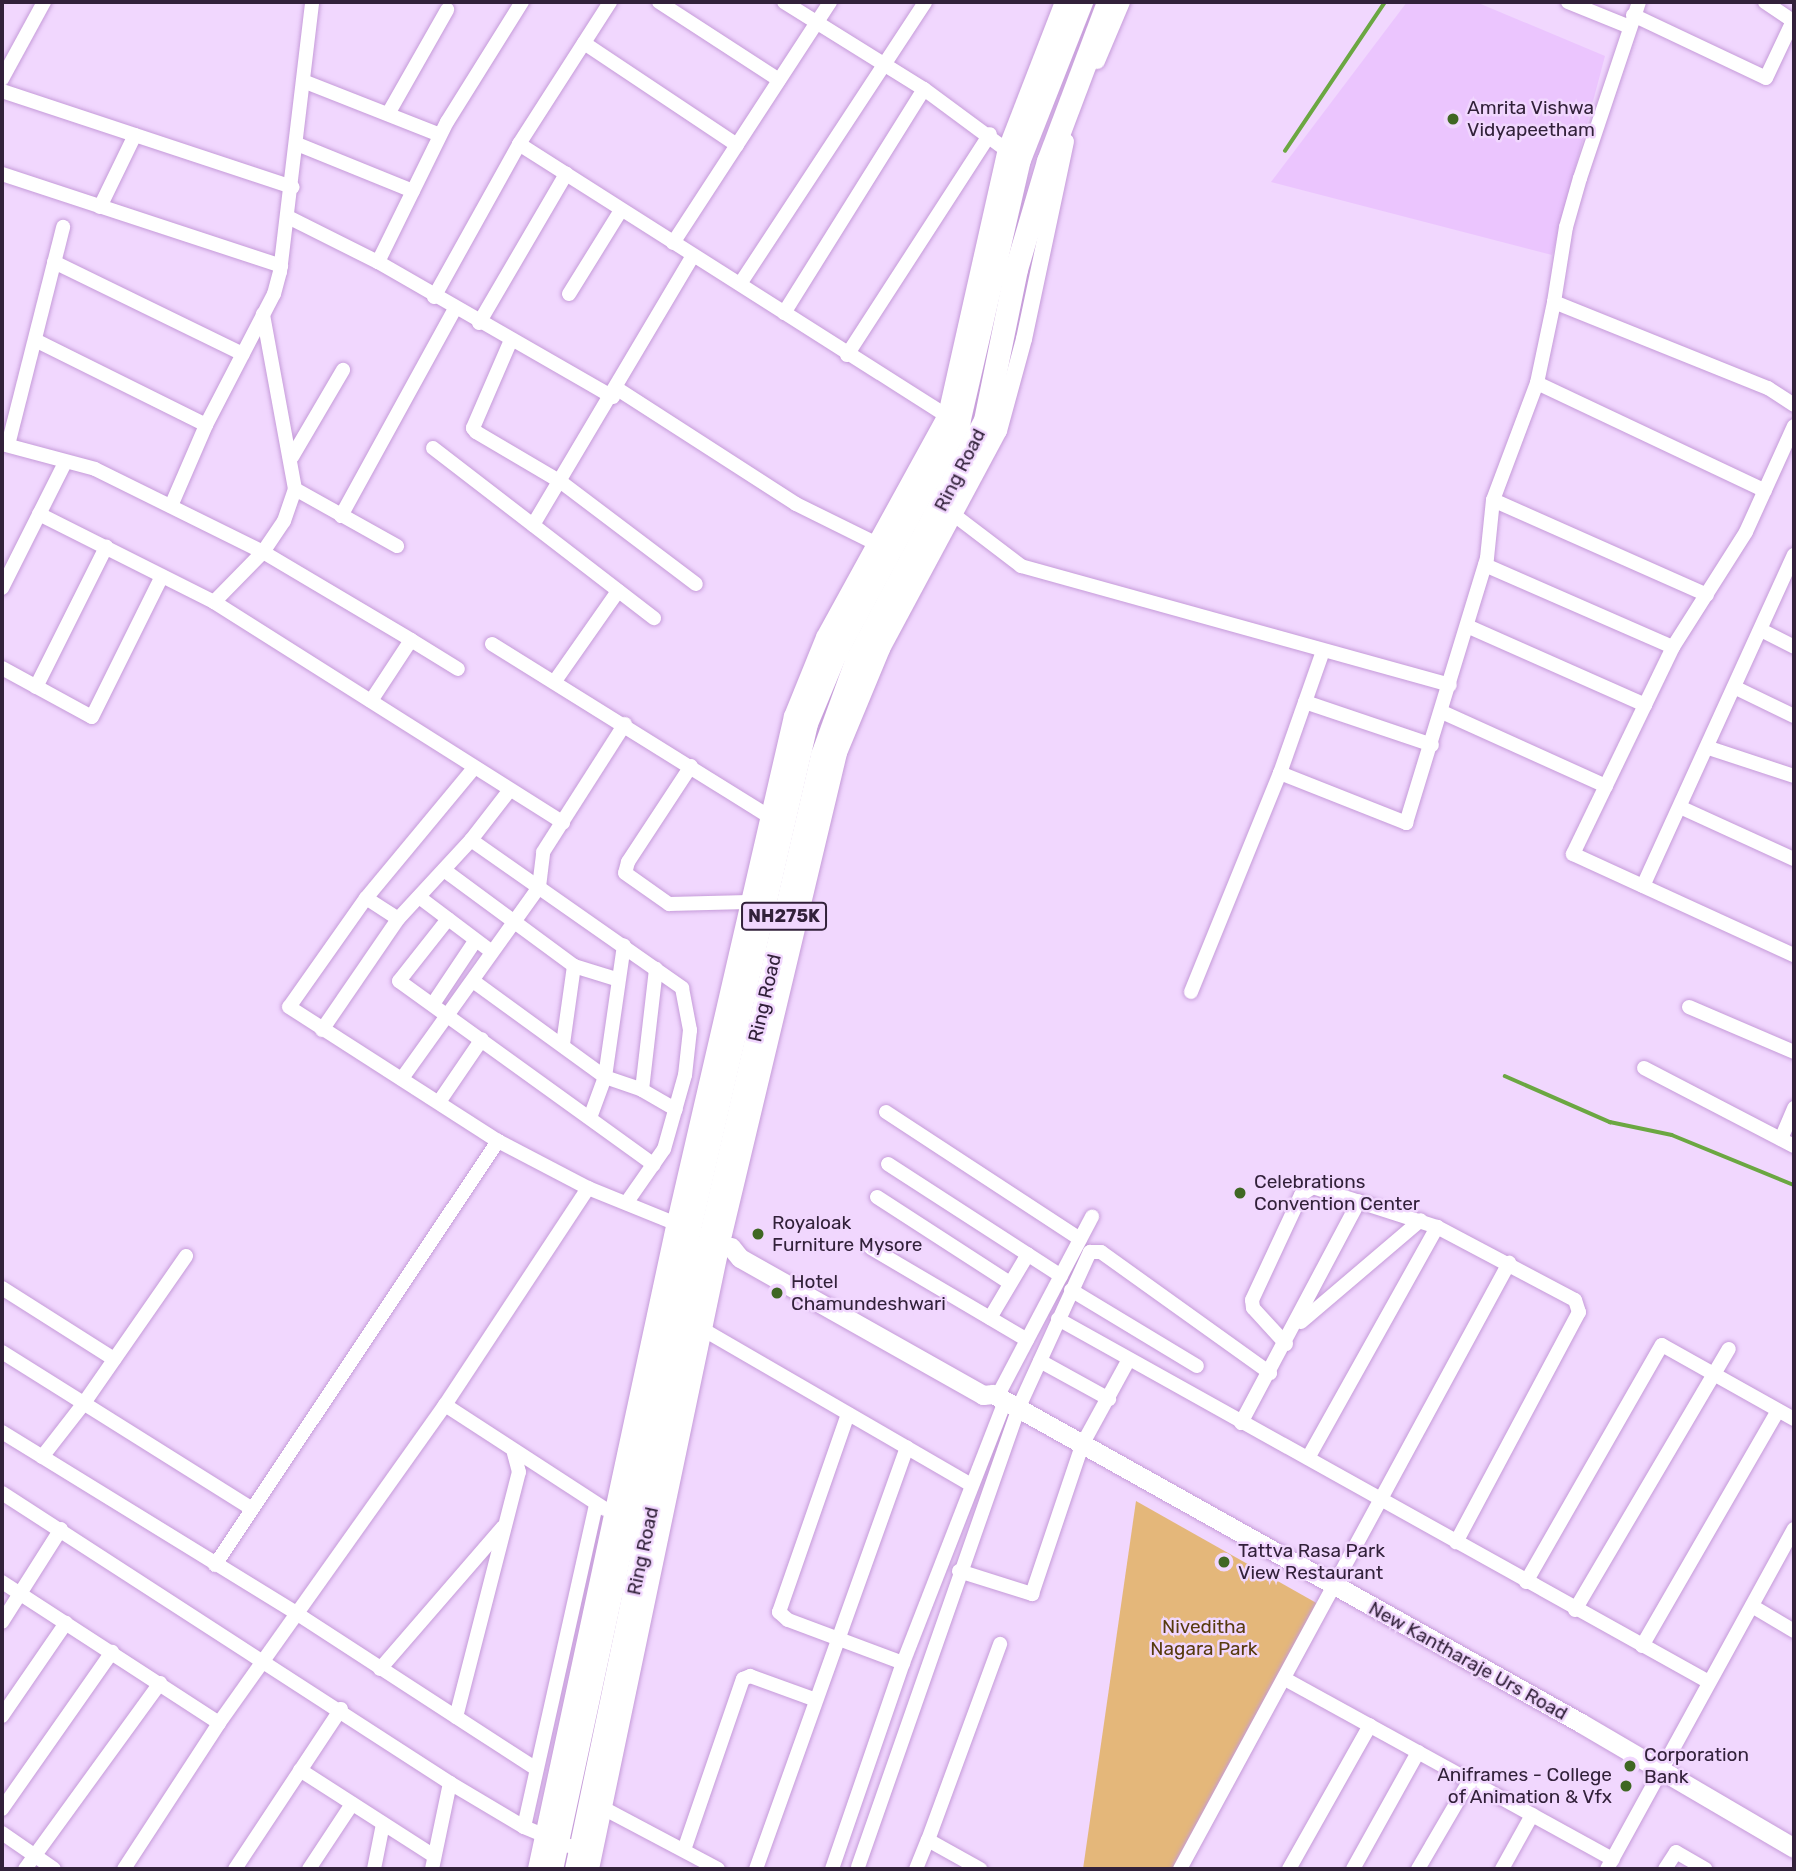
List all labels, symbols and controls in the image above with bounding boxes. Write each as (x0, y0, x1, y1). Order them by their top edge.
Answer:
place label: Amrita Vishwa Vidyapeetham (1467, 97, 1595, 141)
marker: Amrita Vishwa Vidyapeetham (1445, 111, 1461, 127)
street label: Ring Road (930, 425, 990, 515)
road number: NH275K (740, 902, 828, 931)
street label: Ring Road (744, 952, 786, 1044)
place label: Celebrations Convention Center (1254, 1171, 1420, 1215)
marker: Celebrations Convention Center (1232, 1185, 1248, 1201)
place label: Royaloak Furniture Mysore (772, 1212, 922, 1256)
marker: Royaloak Furniture Mysore (750, 1226, 766, 1242)
place label: Hotel Chamundeshwari (791, 1271, 946, 1315)
marker: Hotel Chamundeshwari (769, 1285, 785, 1301)
street label: Ring Road (623, 1505, 663, 1597)
place label: Tattva Rasa Park View Restaurant (1238, 1540, 1385, 1584)
marker: Tattva Rasa Park View Restaurant (1216, 1554, 1232, 1570)
street label: New Kantharaje Urs Road (1365, 1597, 1571, 1725)
park label: Niveditha Nagara Park (1150, 1616, 1258, 1660)
place label: Corporation Bank (1644, 1744, 1749, 1788)
marker: Corporation Bank (1622, 1758, 1638, 1774)
place label: Aniframes - College of Animation & Vfx (1437, 1764, 1612, 1808)
marker: Aniframes - College of Animation & Vfx (1618, 1778, 1634, 1794)

